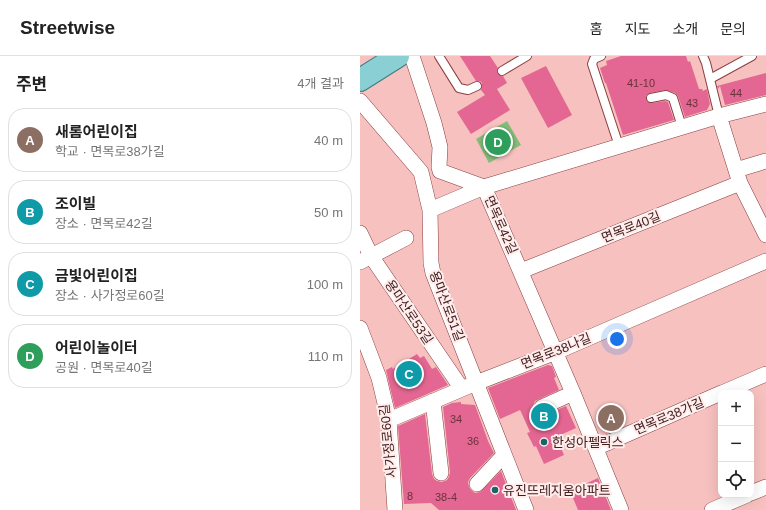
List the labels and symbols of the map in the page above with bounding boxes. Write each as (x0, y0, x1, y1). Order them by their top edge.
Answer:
house number: 41-10 (627, 77, 655, 89)
house number: 44 (730, 87, 742, 99)
house number: 43 (686, 97, 698, 109)
pin: D (485, 127, 511, 157)
street label: 면목로42길 (481, 193, 521, 257)
street label: 면목로40길 (599, 208, 663, 246)
street label: 용마산로51길 (427, 269, 467, 343)
street label: 용마산로53길 (382, 277, 436, 347)
your location (607, 329, 627, 349)
street label: 면목로38나길 (519, 330, 593, 372)
pin: C (396, 359, 422, 389)
street label: 면목로38가길 (632, 395, 706, 437)
pin: B (531, 401, 557, 431)
street label: 사가정로60길 (377, 403, 399, 479)
pin: A (598, 403, 624, 433)
house number: 34 (450, 413, 462, 425)
house number: 36 (467, 435, 479, 447)
place label: 한성아펠릭스 (552, 435, 624, 450)
marker: 한성아펠릭스 (539, 437, 549, 447)
place label: 유진뜨레지움아파트 (503, 483, 611, 498)
marker: 유진뜨레지움아파트 (490, 485, 500, 495)
house number: 8 (407, 490, 413, 502)
house number: 38-4 (435, 491, 457, 503)

